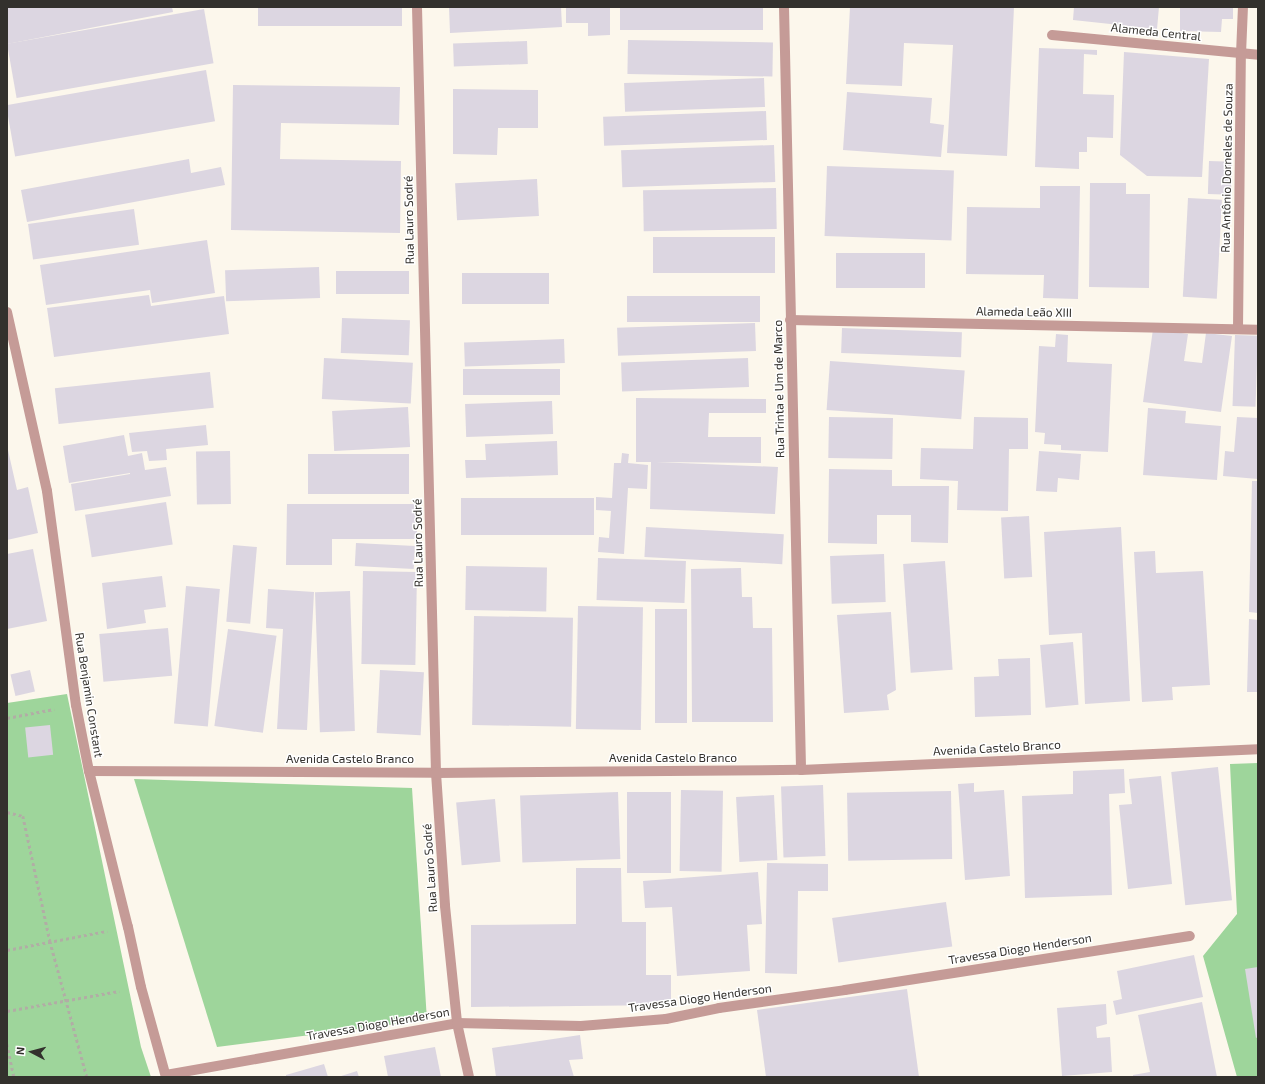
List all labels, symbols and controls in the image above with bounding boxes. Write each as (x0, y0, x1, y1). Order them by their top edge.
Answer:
street label: Alameda Central (1110, 20, 1202, 44)
street label: Rua Antônio Dorneles de Souza (1218, 83, 1236, 253)
street label: Rua Lauro Sodré (401, 175, 417, 265)
street label: Alameda Leão XIII (976, 304, 1072, 320)
street label: Rua Trinta e Um de Marco (771, 320, 787, 458)
street label: Rua Lauro Sodré (410, 498, 426, 588)
street label: Rua Benjamin Constant (72, 631, 106, 759)
street label: Avenida Castelo Branco (933, 737, 1061, 759)
street label: Avenida Castelo Branco (609, 751, 737, 765)
street label: Avenida Castelo Branco (286, 752, 414, 766)
street label: Rua Lauro Sodré (420, 823, 440, 913)
street label: Travessa Diogo Henderson (947, 931, 1093, 967)
street label: Travessa Diogo Henderson (627, 981, 773, 1015)
street label: Travessa Diogo Henderson (305, 1004, 451, 1044)
north arrow (12, 1032, 52, 1072)
text: N (13, 1046, 26, 1055)

